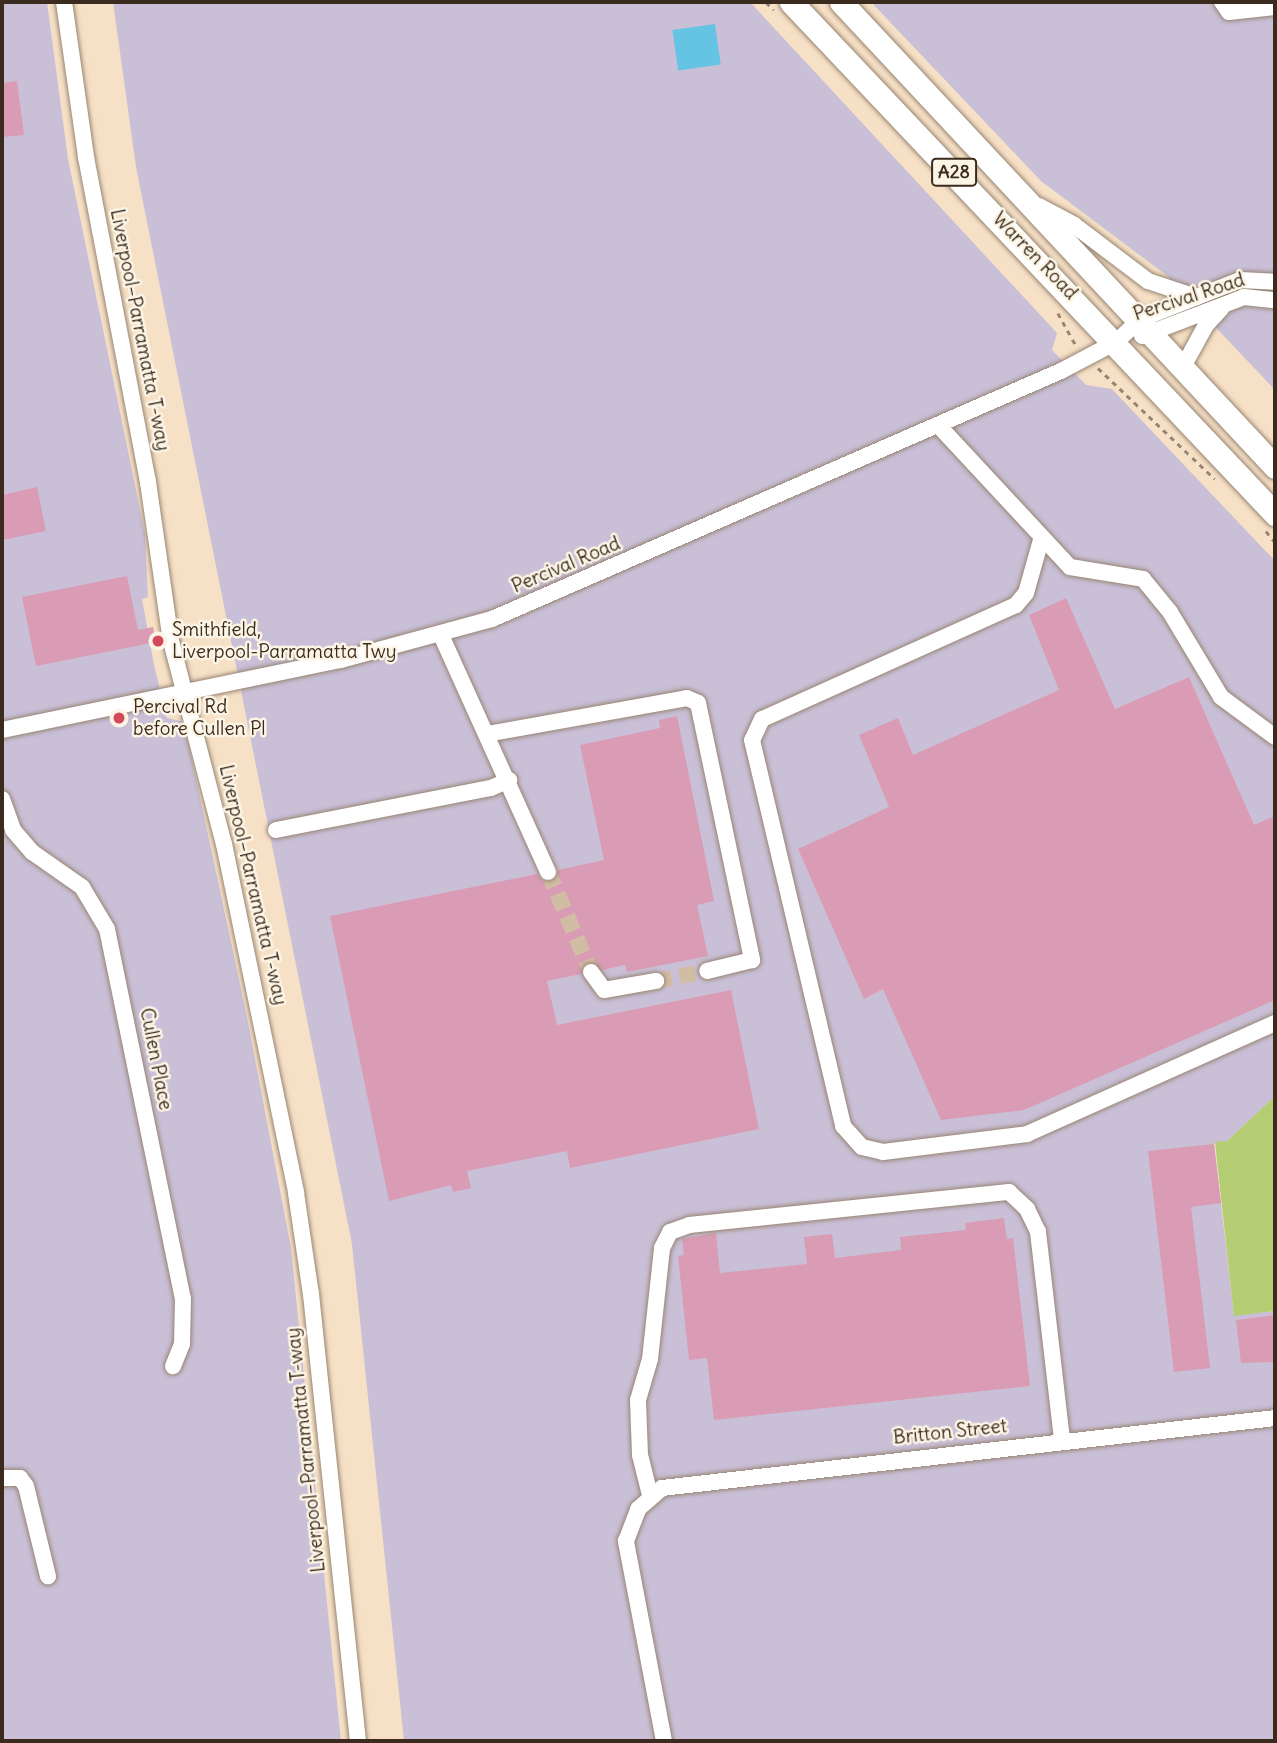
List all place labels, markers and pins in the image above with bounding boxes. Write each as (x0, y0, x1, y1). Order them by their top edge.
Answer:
place label: Smithfield, Liverpool-Parramatta Twy (172, 619, 397, 663)
marker: Smithfield, Liverpool-Parramatta Twy (150, 633, 166, 649)
place label: Percival Rd before Cullen Pl (133, 696, 266, 740)
marker: Percival Rd before Cullen Pl (111, 710, 127, 726)

